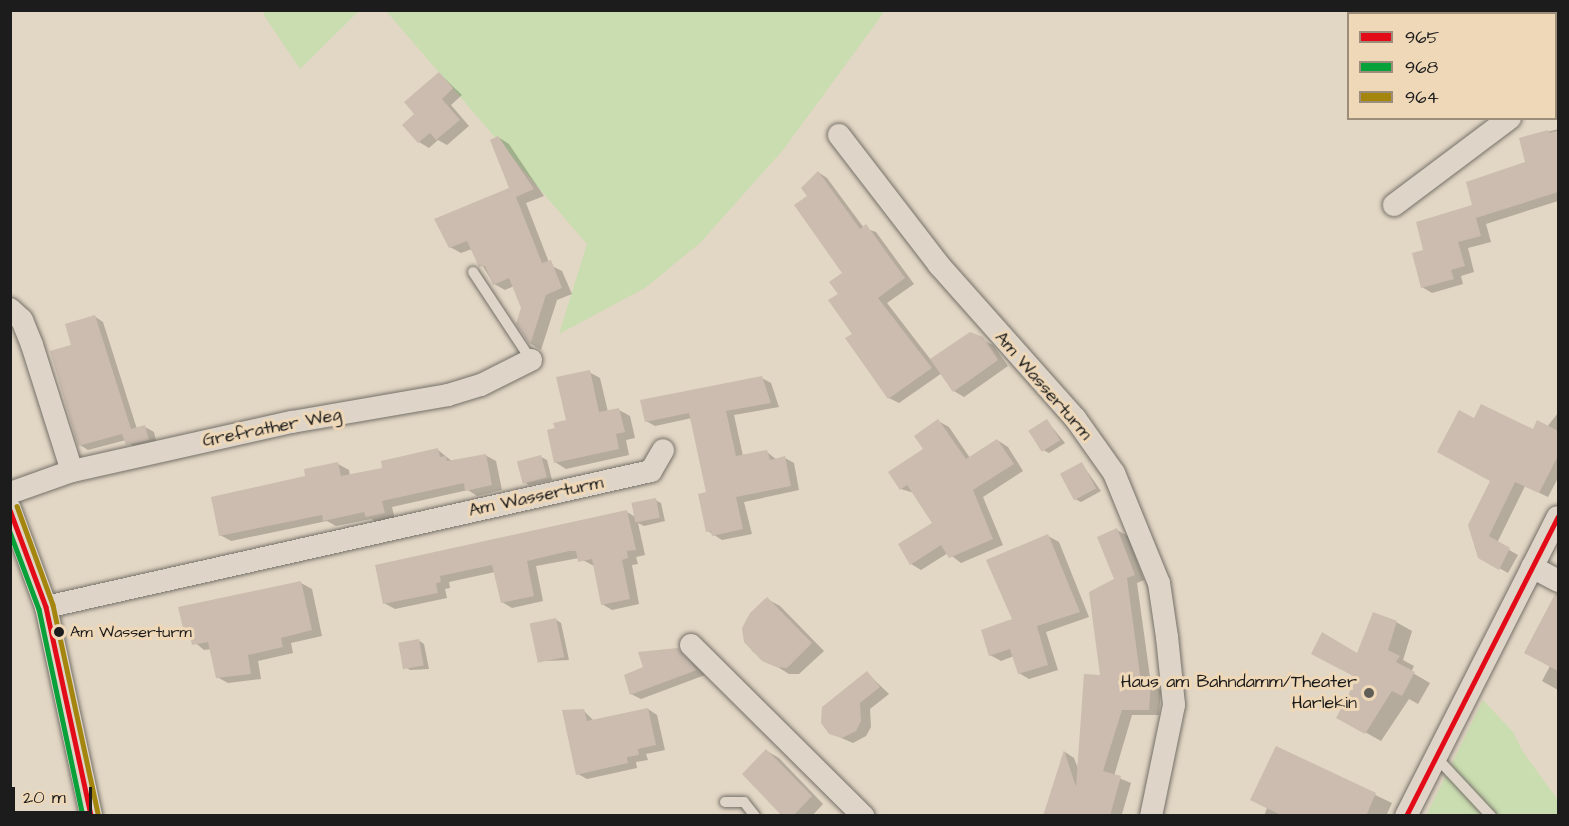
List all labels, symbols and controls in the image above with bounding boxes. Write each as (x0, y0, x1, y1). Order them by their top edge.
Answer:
legend (1347, 12, 1557, 120)
text: 965 (1405, 25, 1439, 50)
text: 968 (1405, 55, 1438, 80)
text: 964 (1405, 85, 1439, 110)
street label: Am Wasserturm (990, 327, 1096, 445)
street label: Grefrather Weg (201, 404, 343, 452)
street label: Am Wasserturm (467, 472, 605, 522)
place label: Am Wasserturm (70, 622, 192, 642)
marker: Am Wasserturm (53, 626, 65, 638)
place label: Haus am Bahndamm/Theater Harlekin (1121, 672, 1357, 714)
marker: Haus am Bahndamm/Theater Harlekin (1362, 686, 1376, 700)
scale bar (15, 775, 94, 813)
text: 20 m (23, 785, 66, 810)

